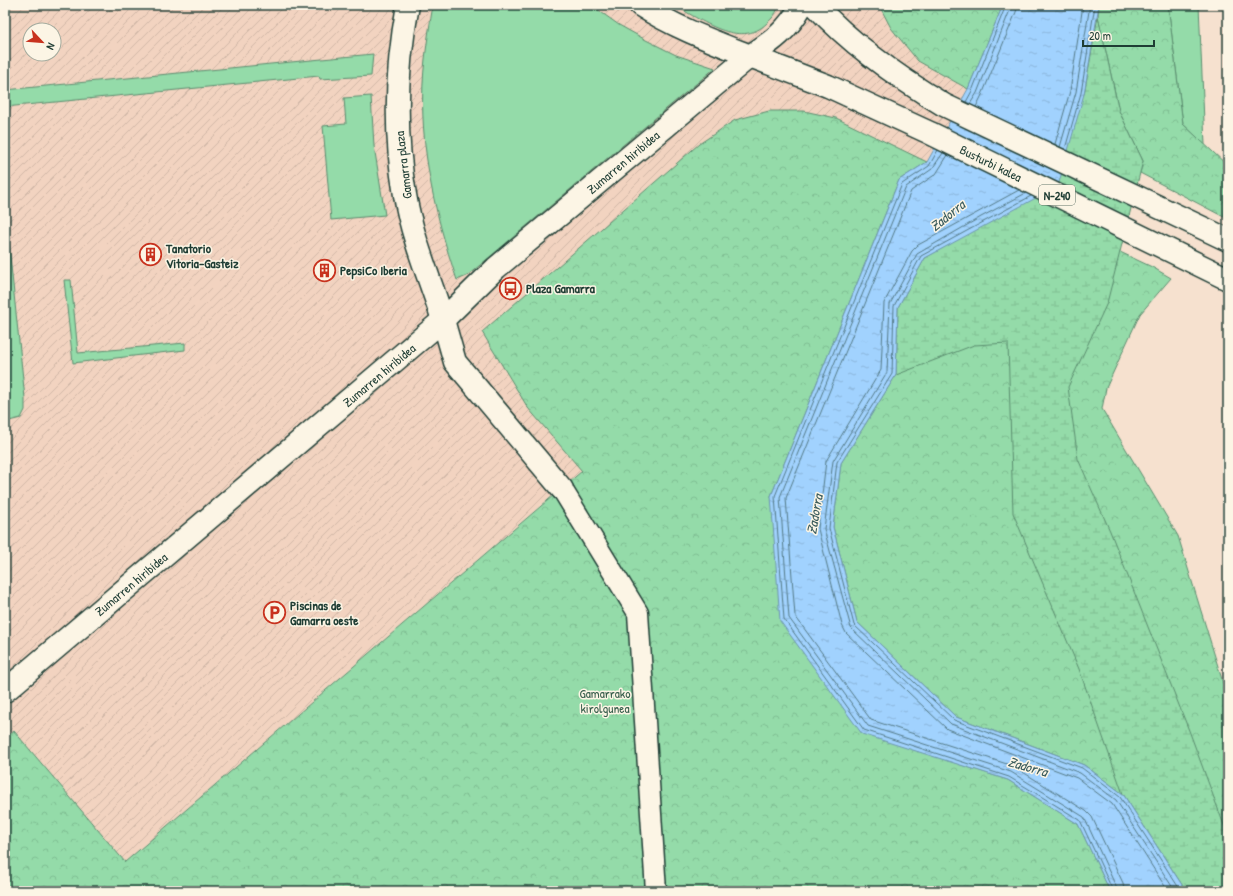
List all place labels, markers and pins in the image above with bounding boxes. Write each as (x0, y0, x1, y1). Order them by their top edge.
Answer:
place label: Tanatorio Vitoria-Gasteiz (165, 239, 239, 272)
building icon: Tanatorio Vitoria-Gasteiz (137, 242, 163, 268)
building icon: PepsiCo Iberia (312, 257, 338, 283)
place label: PepsiCo Iberia (340, 261, 408, 280)
bus stop icon: Plaza Gamarra (498, 275, 524, 301)
place label: Plaza Gamarra (526, 279, 596, 297)
place label: Piscinas de Gamarra oeste (290, 596, 359, 629)
parking icon: Piscinas de Gamarra oeste (261, 599, 287, 625)

